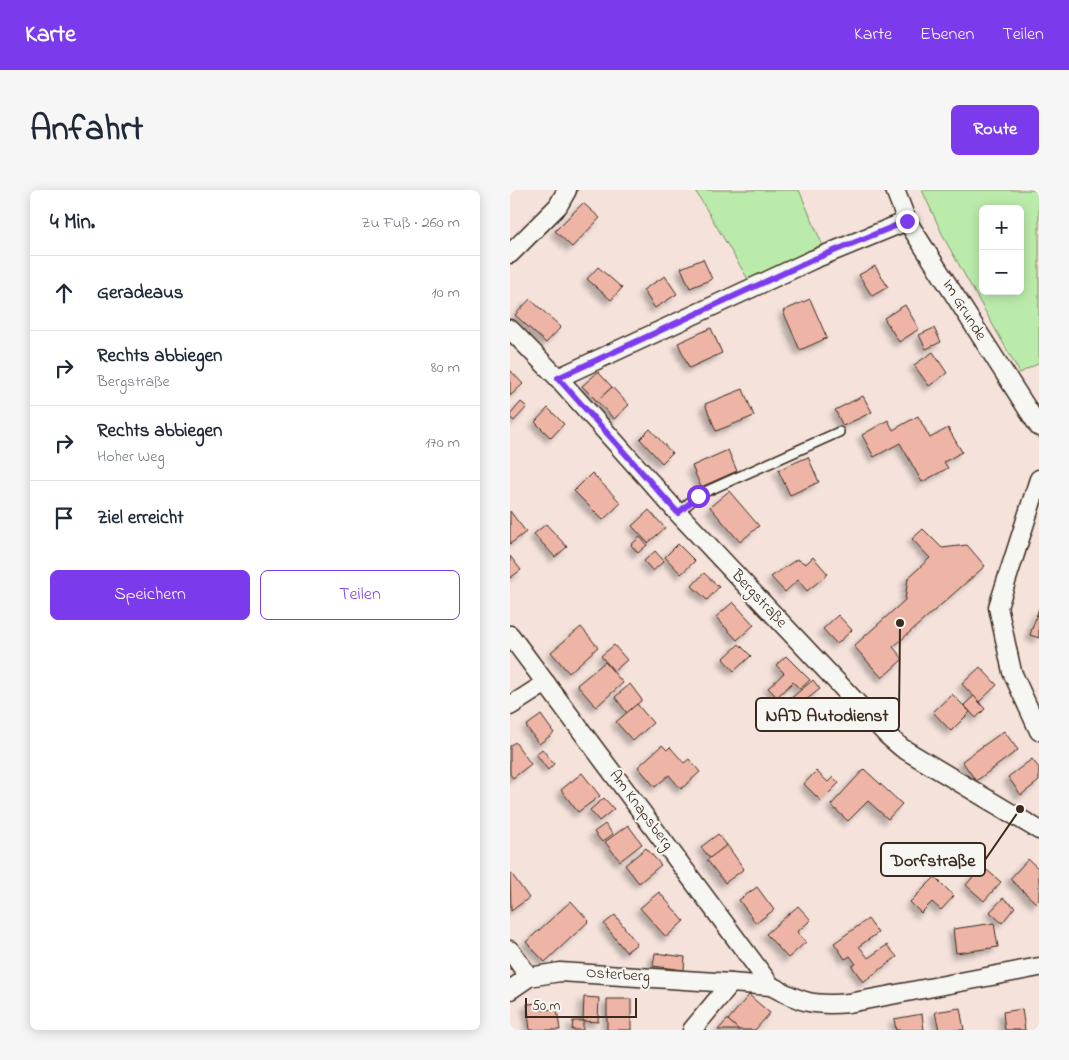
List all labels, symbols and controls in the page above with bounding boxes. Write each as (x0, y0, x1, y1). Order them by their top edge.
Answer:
text: Karte (25, 18, 76, 53)
text: Karte (854, 22, 892, 48)
text: Ebenen (920, 22, 974, 48)
text: Teilen (1002, 22, 1044, 48)
text: Anfahrt (30, 105, 143, 156)
button: Route (951, 105, 1039, 155)
map controls (979, 205, 1024, 295)
button: + (979, 205, 1024, 250)
text: 4 Min. (50, 208, 95, 238)
route end (896, 210, 919, 233)
text: Zu Fuß · 260 m (361, 211, 460, 235)
button: − (979, 250, 1024, 295)
street label: Im Grunde (936, 275, 993, 346)
icon: ahead (50, 279, 78, 307)
text: Geradeaus (97, 280, 184, 307)
text: 10 m (432, 281, 460, 305)
text: Rechts abbiegen (97, 343, 222, 370)
icon: right (50, 354, 78, 382)
text: 80 m (431, 356, 460, 380)
text: Bergstraße (97, 370, 170, 394)
text: Rechts abbiegen (97, 418, 222, 445)
icon: right (50, 429, 78, 457)
text: 170 m (425, 431, 460, 455)
text: Hoher Weg (97, 445, 165, 469)
route start (687, 485, 710, 508)
icon: arrive (50, 504, 78, 532)
text: Ziel erreicht (97, 505, 184, 532)
street label: Bergstraße (725, 563, 793, 634)
button: Speichern (50, 570, 250, 620)
button: Teilen (260, 570, 460, 620)
callout: NAD Autodienst (756, 698, 899, 731)
text: NAD Autodienst (765, 704, 890, 730)
street label: Am Knapsberg (603, 765, 679, 855)
callout: Dorfstraße (881, 843, 985, 876)
text: Dorfstraße (890, 849, 976, 875)
street label: Osterberg (585, 961, 651, 989)
scale bar (525, 995, 638, 1018)
text: 50 m (532, 996, 560, 1017)

